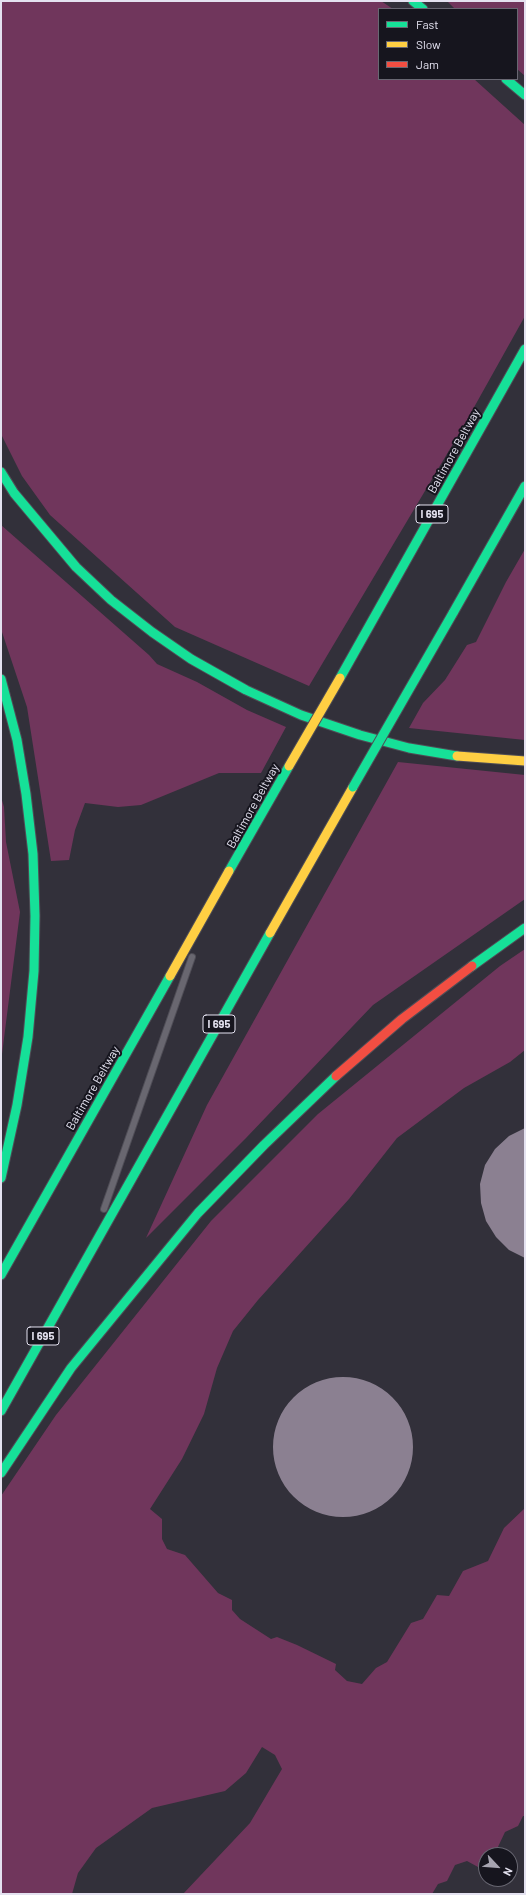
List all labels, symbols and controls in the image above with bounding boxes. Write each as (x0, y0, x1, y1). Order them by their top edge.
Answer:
legend (378, 8, 518, 80)
text: Fast (416, 17, 439, 31)
text: Slow (416, 37, 441, 51)
text: Jam (416, 57, 439, 71)
street label: Baltimore Beltway (425, 406, 483, 496)
road number: I 695 (416, 505, 448, 523)
street label: Baltimore Beltway (224, 761, 282, 851)
road number: I 695 (203, 1015, 235, 1033)
street label: Baltimore Beltway (63, 1044, 123, 1132)
road number: I 695 (27, 1327, 59, 1345)
north arrow (478, 1847, 518, 1887)
text: N (501, 1866, 516, 1878)

